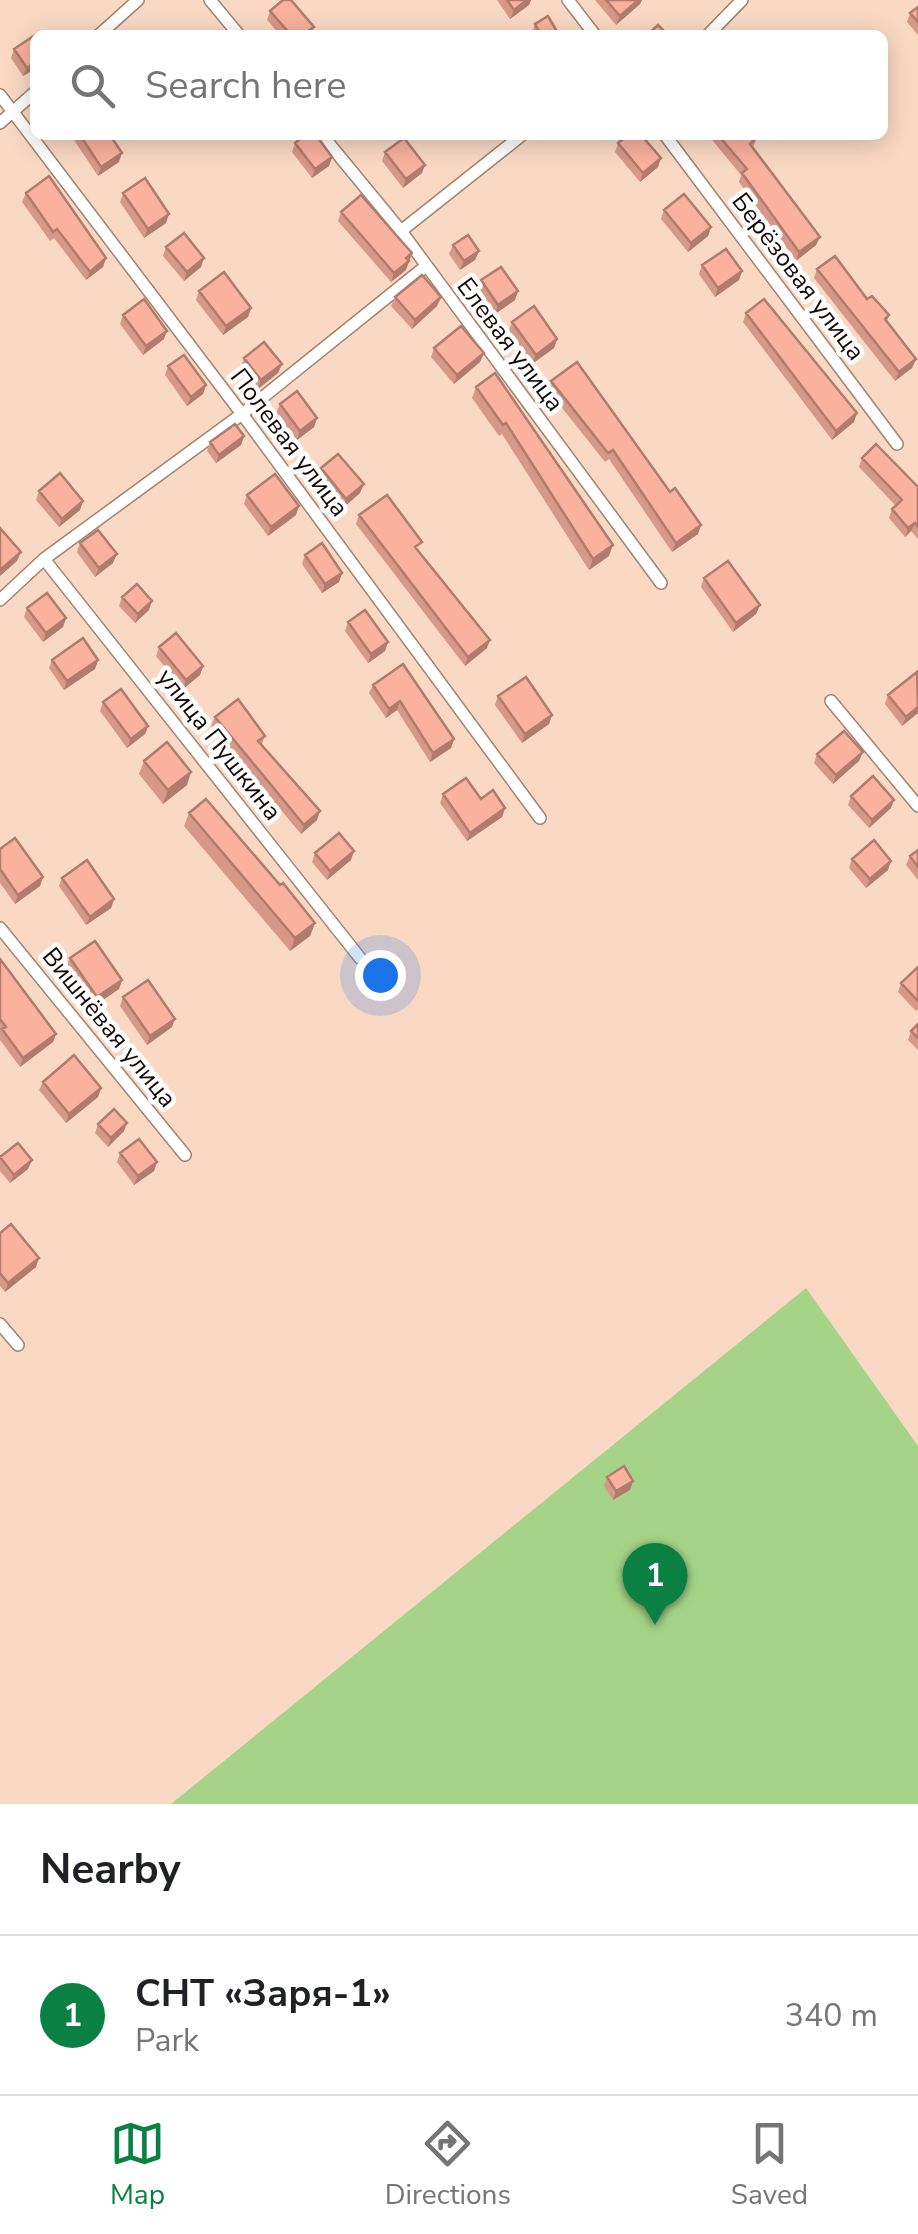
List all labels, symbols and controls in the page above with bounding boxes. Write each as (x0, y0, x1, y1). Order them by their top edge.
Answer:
search box (30, 30, 888, 140)
icon: search (65, 58, 120, 113)
text: Search here (145, 60, 346, 111)
street label: Берёзовая улица (724, 186, 872, 367)
street label: Елевая улица (449, 271, 572, 418)
street label: Полевая улица (222, 361, 356, 524)
street label: улица Пушкина (149, 662, 289, 828)
street label: Вишнёвая улица (34, 941, 184, 1115)
your location (355, 950, 406, 1001)
pin: 1 (622, 1542, 688, 1625)
text: Nearby (40, 1841, 181, 1898)
text: СНТ «Заря-1» (135, 1968, 391, 2019)
text: 1 (63, 1994, 82, 2037)
text: 340 m (785, 1994, 878, 2037)
text: Park (135, 2019, 199, 2062)
tab: Map (110, 2116, 165, 2214)
tab: Directions (385, 2116, 511, 2214)
tab: Saved (731, 2116, 808, 2214)

